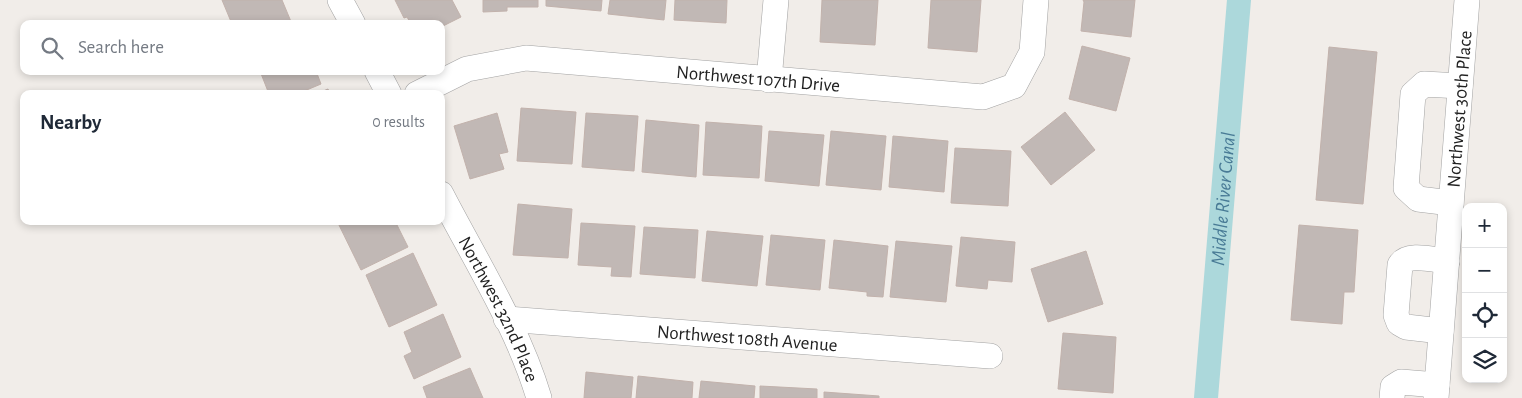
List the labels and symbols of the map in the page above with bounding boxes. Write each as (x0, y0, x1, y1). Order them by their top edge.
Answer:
street label: Northwest 30th Place (1444, 30, 1476, 188)
street label: Northwest 107th Drive (675, 63, 841, 96)
water label: Middle River Canal (1208, 131, 1239, 266)
street label: Northwest 32nd Place (455, 233, 541, 385)
street label: Northwest 108th Avenue (656, 323, 838, 355)

